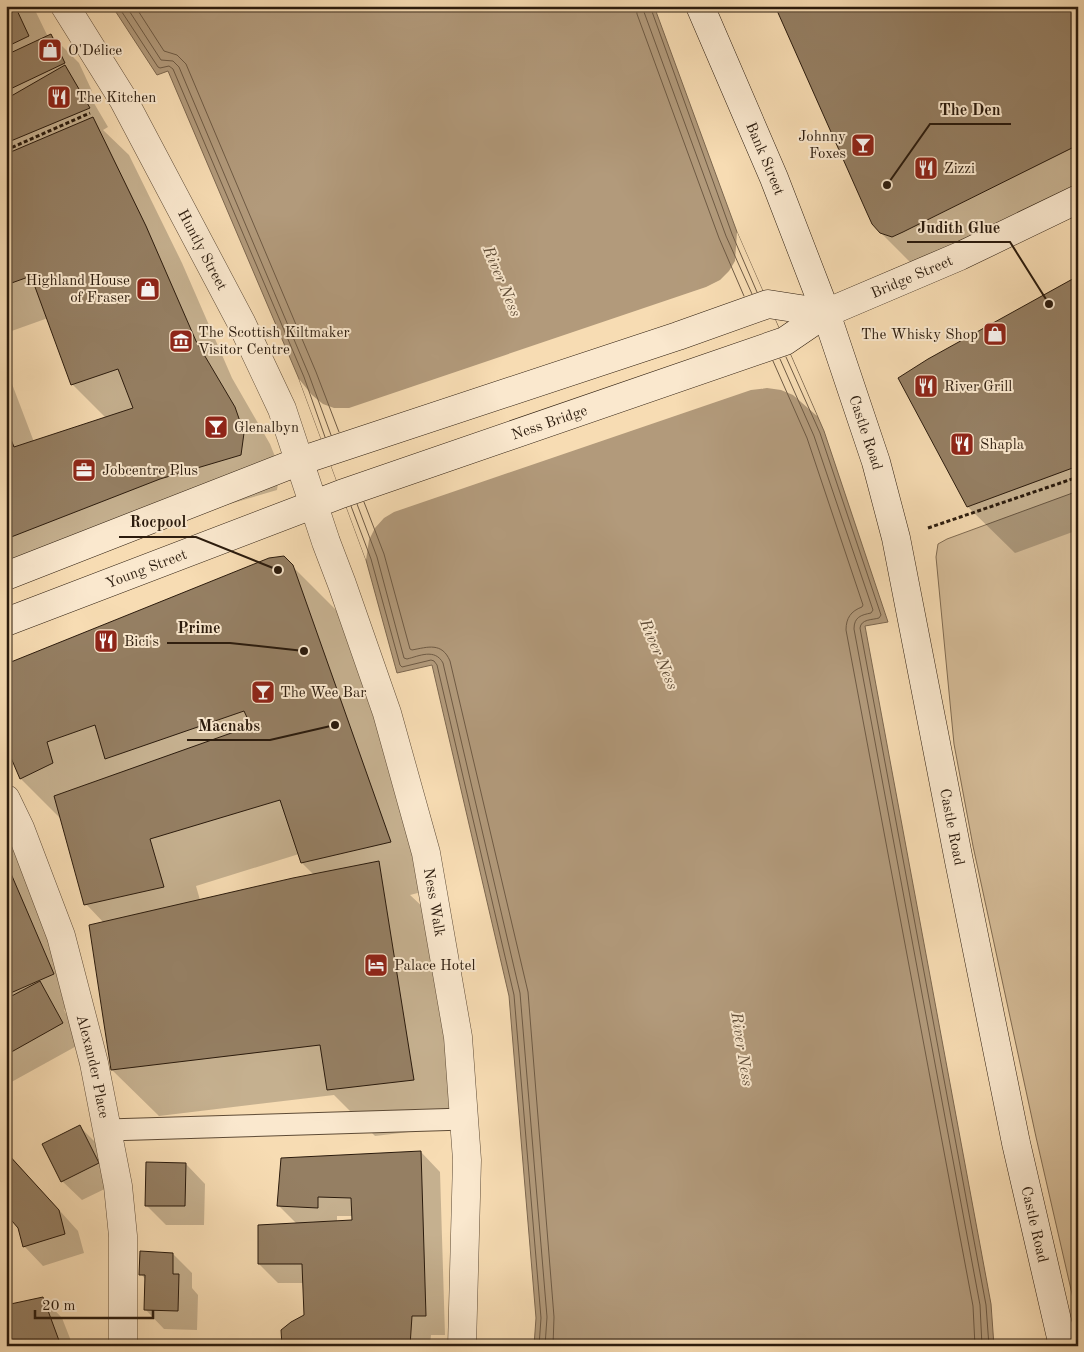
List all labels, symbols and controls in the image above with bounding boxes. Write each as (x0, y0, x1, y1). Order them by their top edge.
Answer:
shop icon: O'Délice (37, 37, 63, 63)
place label: O'Délice (68, 44, 122, 59)
restaurant icon: The Kitchen (46, 84, 72, 110)
place label: The Kitchen (76, 91, 156, 106)
callout: The Den (930, 93, 1011, 124)
text: The Den (939, 103, 1001, 119)
street label: Bank Street (742, 120, 786, 198)
place label: Johnny Foxes (798, 130, 846, 162)
bar icon: Johnny Foxes (850, 132, 876, 158)
restaurant icon: Zizzi (913, 155, 939, 181)
place label: Zizzi (944, 162, 975, 177)
street label: Huntly Street (174, 207, 229, 293)
callout: Judith Glue (907, 211, 1010, 242)
text: Judith Glue (918, 221, 1000, 237)
water label: River Ness (479, 243, 523, 320)
street label: Bridge Street (869, 254, 955, 302)
place label: Highland House of Fraser (26, 274, 130, 306)
shop icon: Highland House of Fraser (135, 276, 161, 302)
shop icon: The Whisky Shop (982, 321, 1008, 347)
place label: The Scottish Kiltmaker Visitor Centre (198, 326, 350, 358)
museum icon: The Scottish Kiltmaker Visitor Centre (168, 328, 194, 354)
place label: The Whisky Shop (861, 328, 978, 343)
restaurant icon: River Grill (913, 373, 939, 399)
place label: River Grill (944, 380, 1012, 395)
street label: Castle Road (845, 394, 884, 472)
street label: Ness Bridge (510, 404, 590, 444)
bar icon: Glenalbyn (203, 414, 229, 440)
place label: Glenalbyn (234, 421, 299, 436)
restaurant icon: Shapla (949, 431, 975, 457)
place label: Shapla (980, 438, 1025, 453)
office icon: Jobcentre Plus (71, 457, 97, 483)
place label: Jobcentre Plus (102, 464, 198, 479)
callout: Rocpool (119, 506, 196, 537)
text: Rocpool (130, 515, 187, 531)
street label: Young Street (104, 548, 189, 592)
callout: Prime (167, 612, 230, 643)
water label: River Ness (636, 616, 680, 693)
text: Prime (177, 621, 221, 637)
restaurant icon: Bici's (93, 628, 119, 654)
place label: Bici's (124, 635, 159, 650)
bar icon: The Wee Bar (250, 679, 276, 705)
place label: The Wee Bar (280, 686, 366, 701)
callout: Macnabs (187, 709, 270, 740)
text: Macnabs (198, 719, 260, 735)
street label: Castle Road (936, 788, 966, 867)
street label: Ness Walk (420, 867, 446, 938)
hotel icon: Palace Hotel (363, 952, 389, 978)
place label: Palace Hotel (394, 959, 476, 974)
water label: River Ness (727, 1010, 755, 1088)
street label: Alexander Place (73, 1013, 111, 1120)
street label: Castle Road (1017, 1185, 1050, 1265)
scale bar (35, 1287, 152, 1319)
text: 20 m (42, 1299, 76, 1314)

